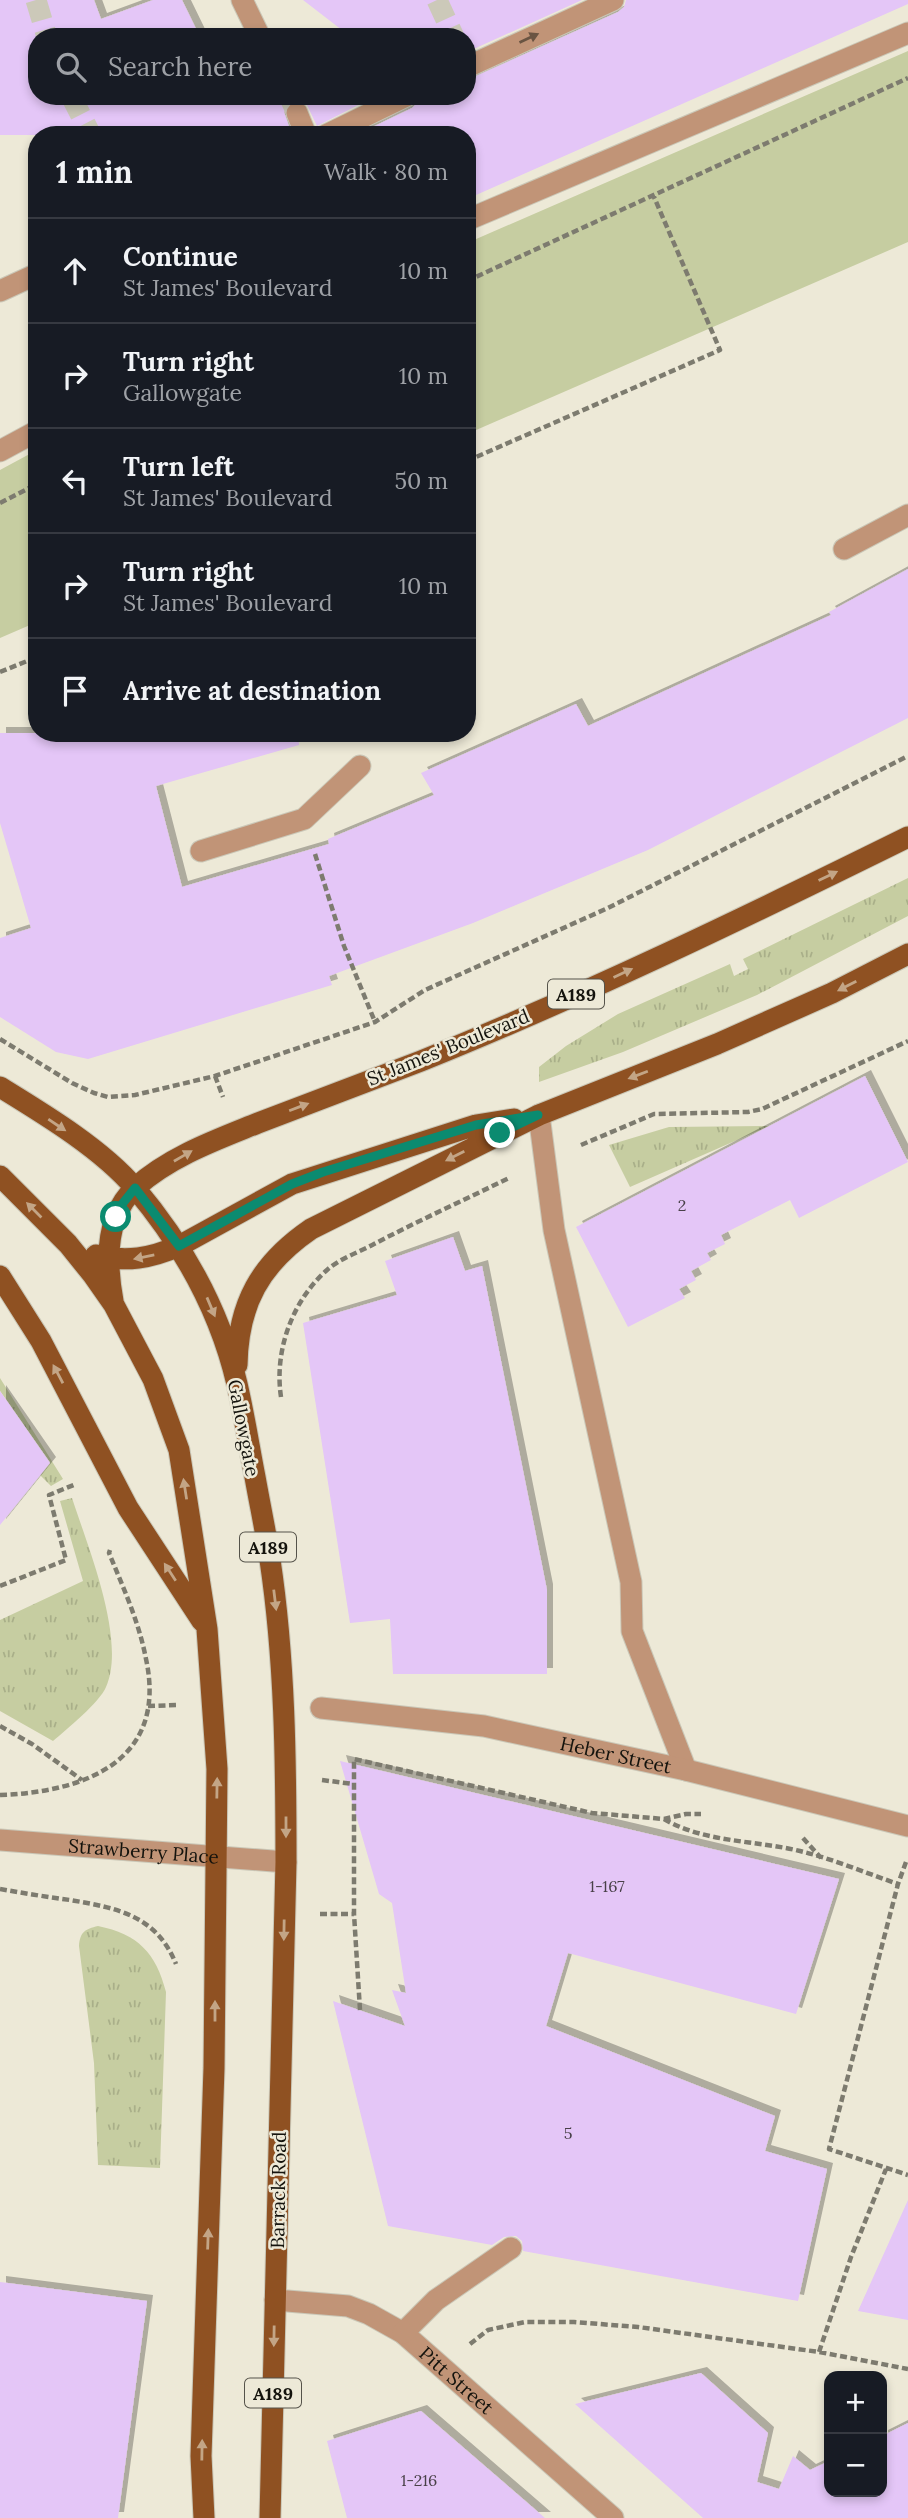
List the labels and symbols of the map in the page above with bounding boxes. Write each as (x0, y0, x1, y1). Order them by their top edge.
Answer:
one-way arrow (519, 33, 539, 44)
one-way arrow (818, 870, 838, 882)
one-way arrow (612, 967, 633, 978)
road number: A189 (548, 979, 604, 1009)
one-way arrow (837, 980, 857, 991)
street label: St James' Boulevard (363, 1003, 533, 1091)
one-way arrow (628, 1070, 649, 1081)
one-way arrow (289, 1101, 310, 1112)
route end (484, 1117, 515, 1148)
one-way arrow (48, 1118, 66, 1132)
one-way arrow (174, 1150, 193, 1162)
one-way arrow (445, 1150, 465, 1161)
house number: 2 (678, 1195, 686, 1215)
route start (100, 1201, 131, 1232)
one-way arrow (26, 1202, 42, 1218)
one-way arrow (133, 1252, 155, 1263)
one-way arrow (206, 1296, 217, 1317)
one-way arrow (52, 1364, 64, 1384)
street label: Gallowgate (223, 1377, 265, 1479)
one-way arrow (179, 1478, 190, 1500)
road number: A189 (240, 1532, 296, 1562)
one-way arrow (163, 1563, 177, 1581)
one-way arrow (270, 1589, 281, 1611)
street label: Heber Street (558, 1731, 674, 1779)
one-way arrow (211, 1777, 222, 1799)
one-way arrow (280, 1816, 292, 1838)
street label: Strawberry Place (67, 1833, 220, 1869)
house number: 1-167 (589, 1876, 625, 1896)
one-way arrow (279, 1919, 290, 1941)
one-way arrow (209, 2000, 221, 2022)
house number: 5 (564, 2123, 572, 2143)
street label: Barrack Road (265, 2131, 291, 2249)
one-way arrow (203, 2227, 214, 2249)
one-way arrow (269, 2325, 280, 2347)
street label: Pitt Street (414, 2341, 499, 2420)
road number: A189 (245, 2378, 301, 2407)
one-way arrow (196, 2439, 208, 2461)
house number: 1-216 (401, 2470, 437, 2490)

